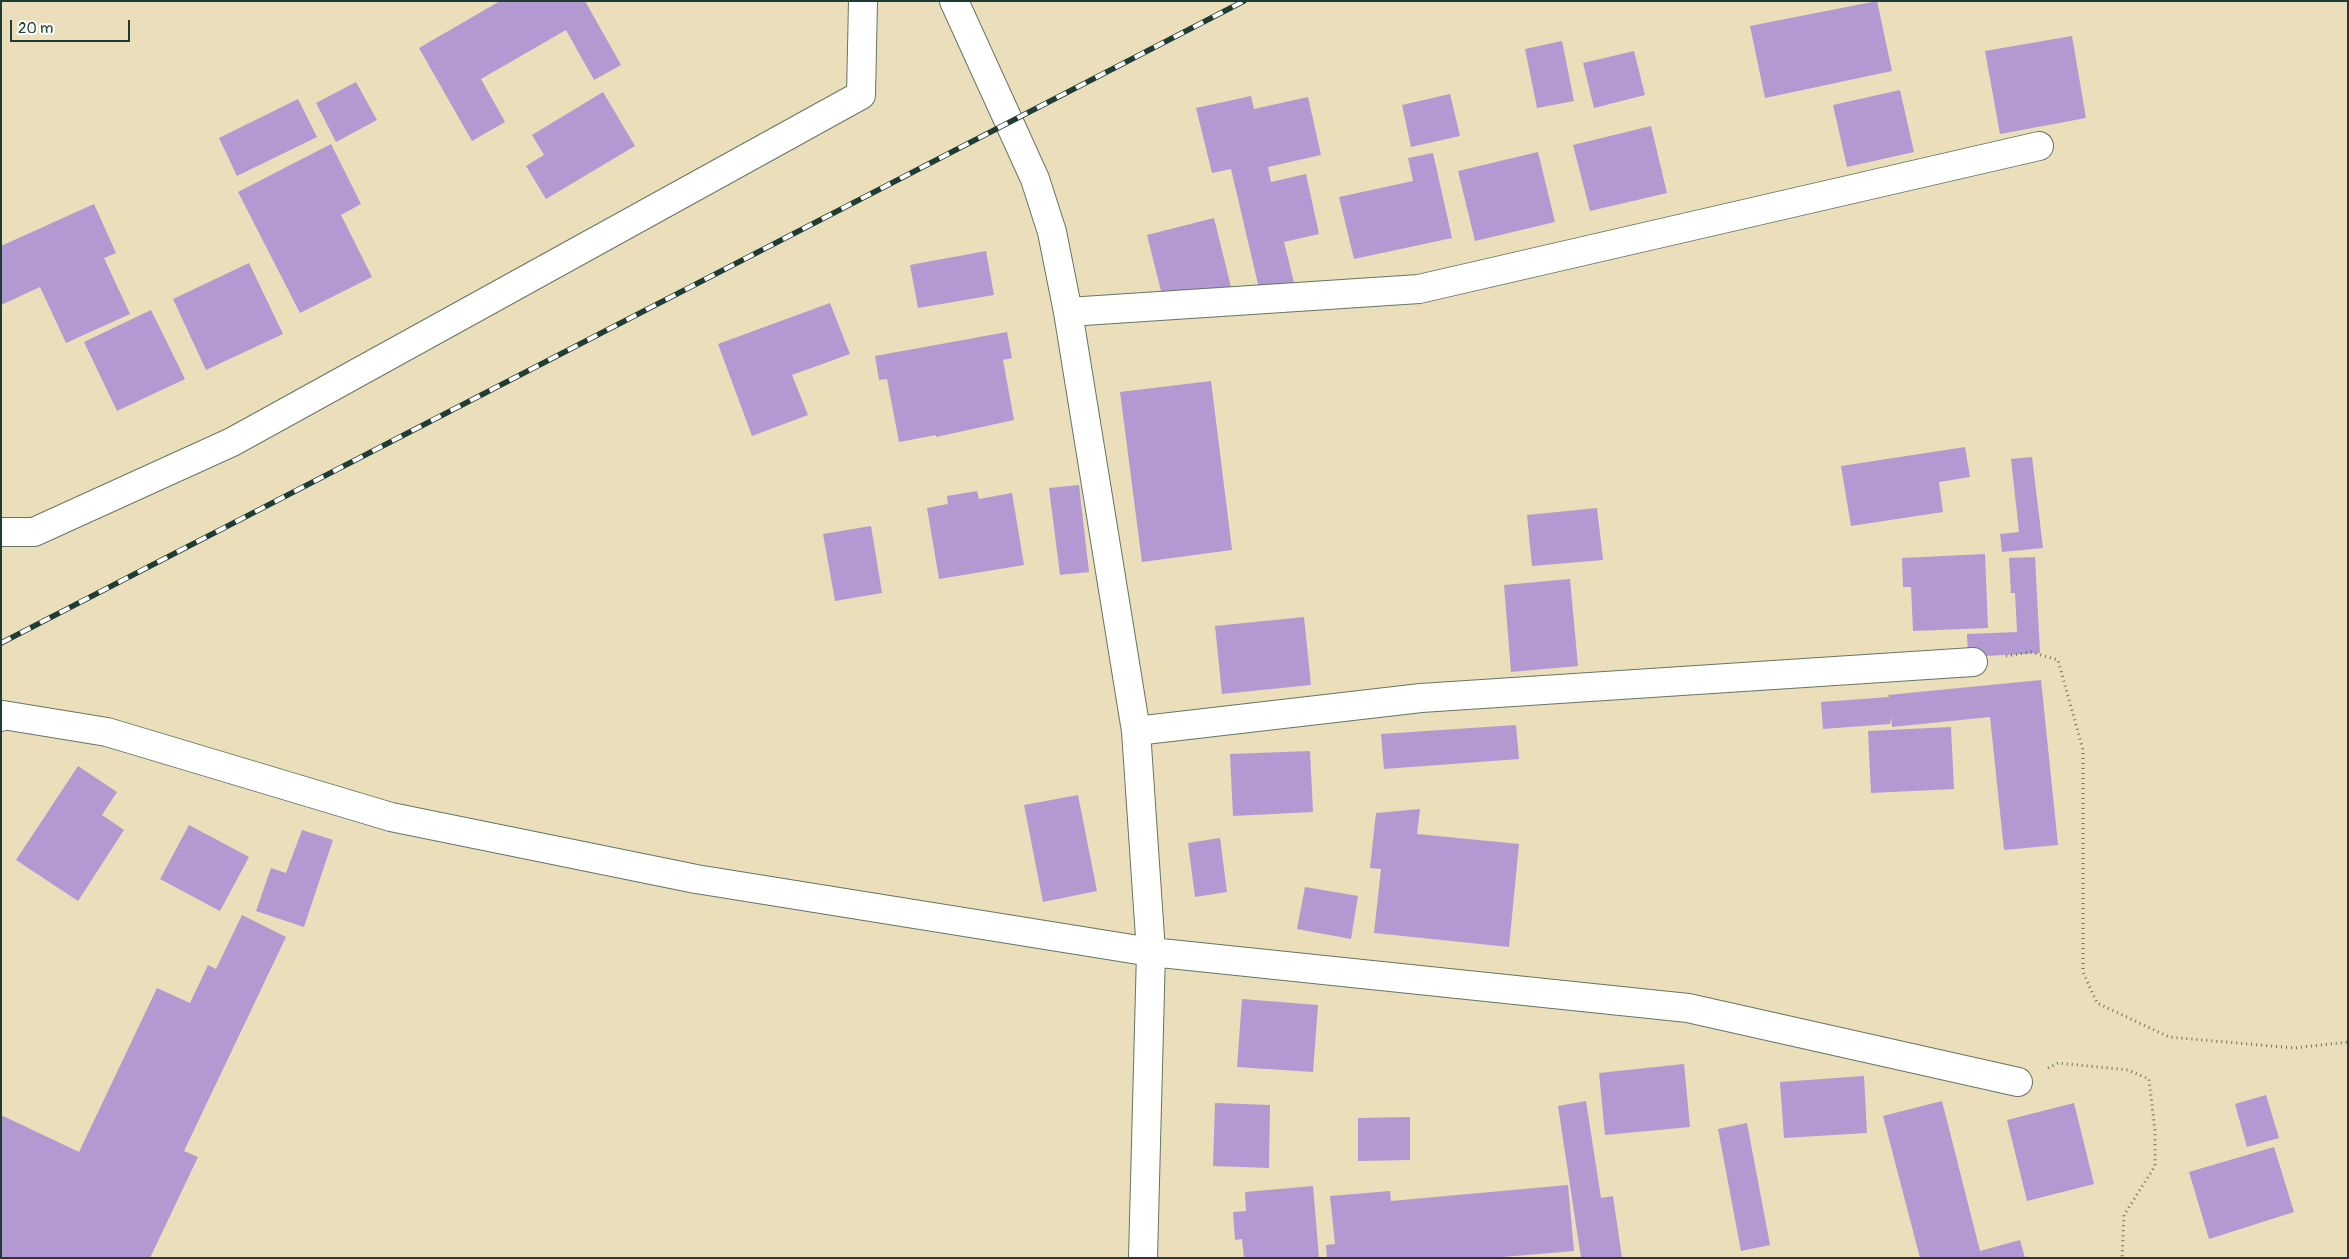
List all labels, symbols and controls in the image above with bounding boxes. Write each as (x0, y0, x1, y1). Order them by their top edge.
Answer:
scale bar (12, 10, 132, 42)
text: 20 m (18, 19, 53, 38)

